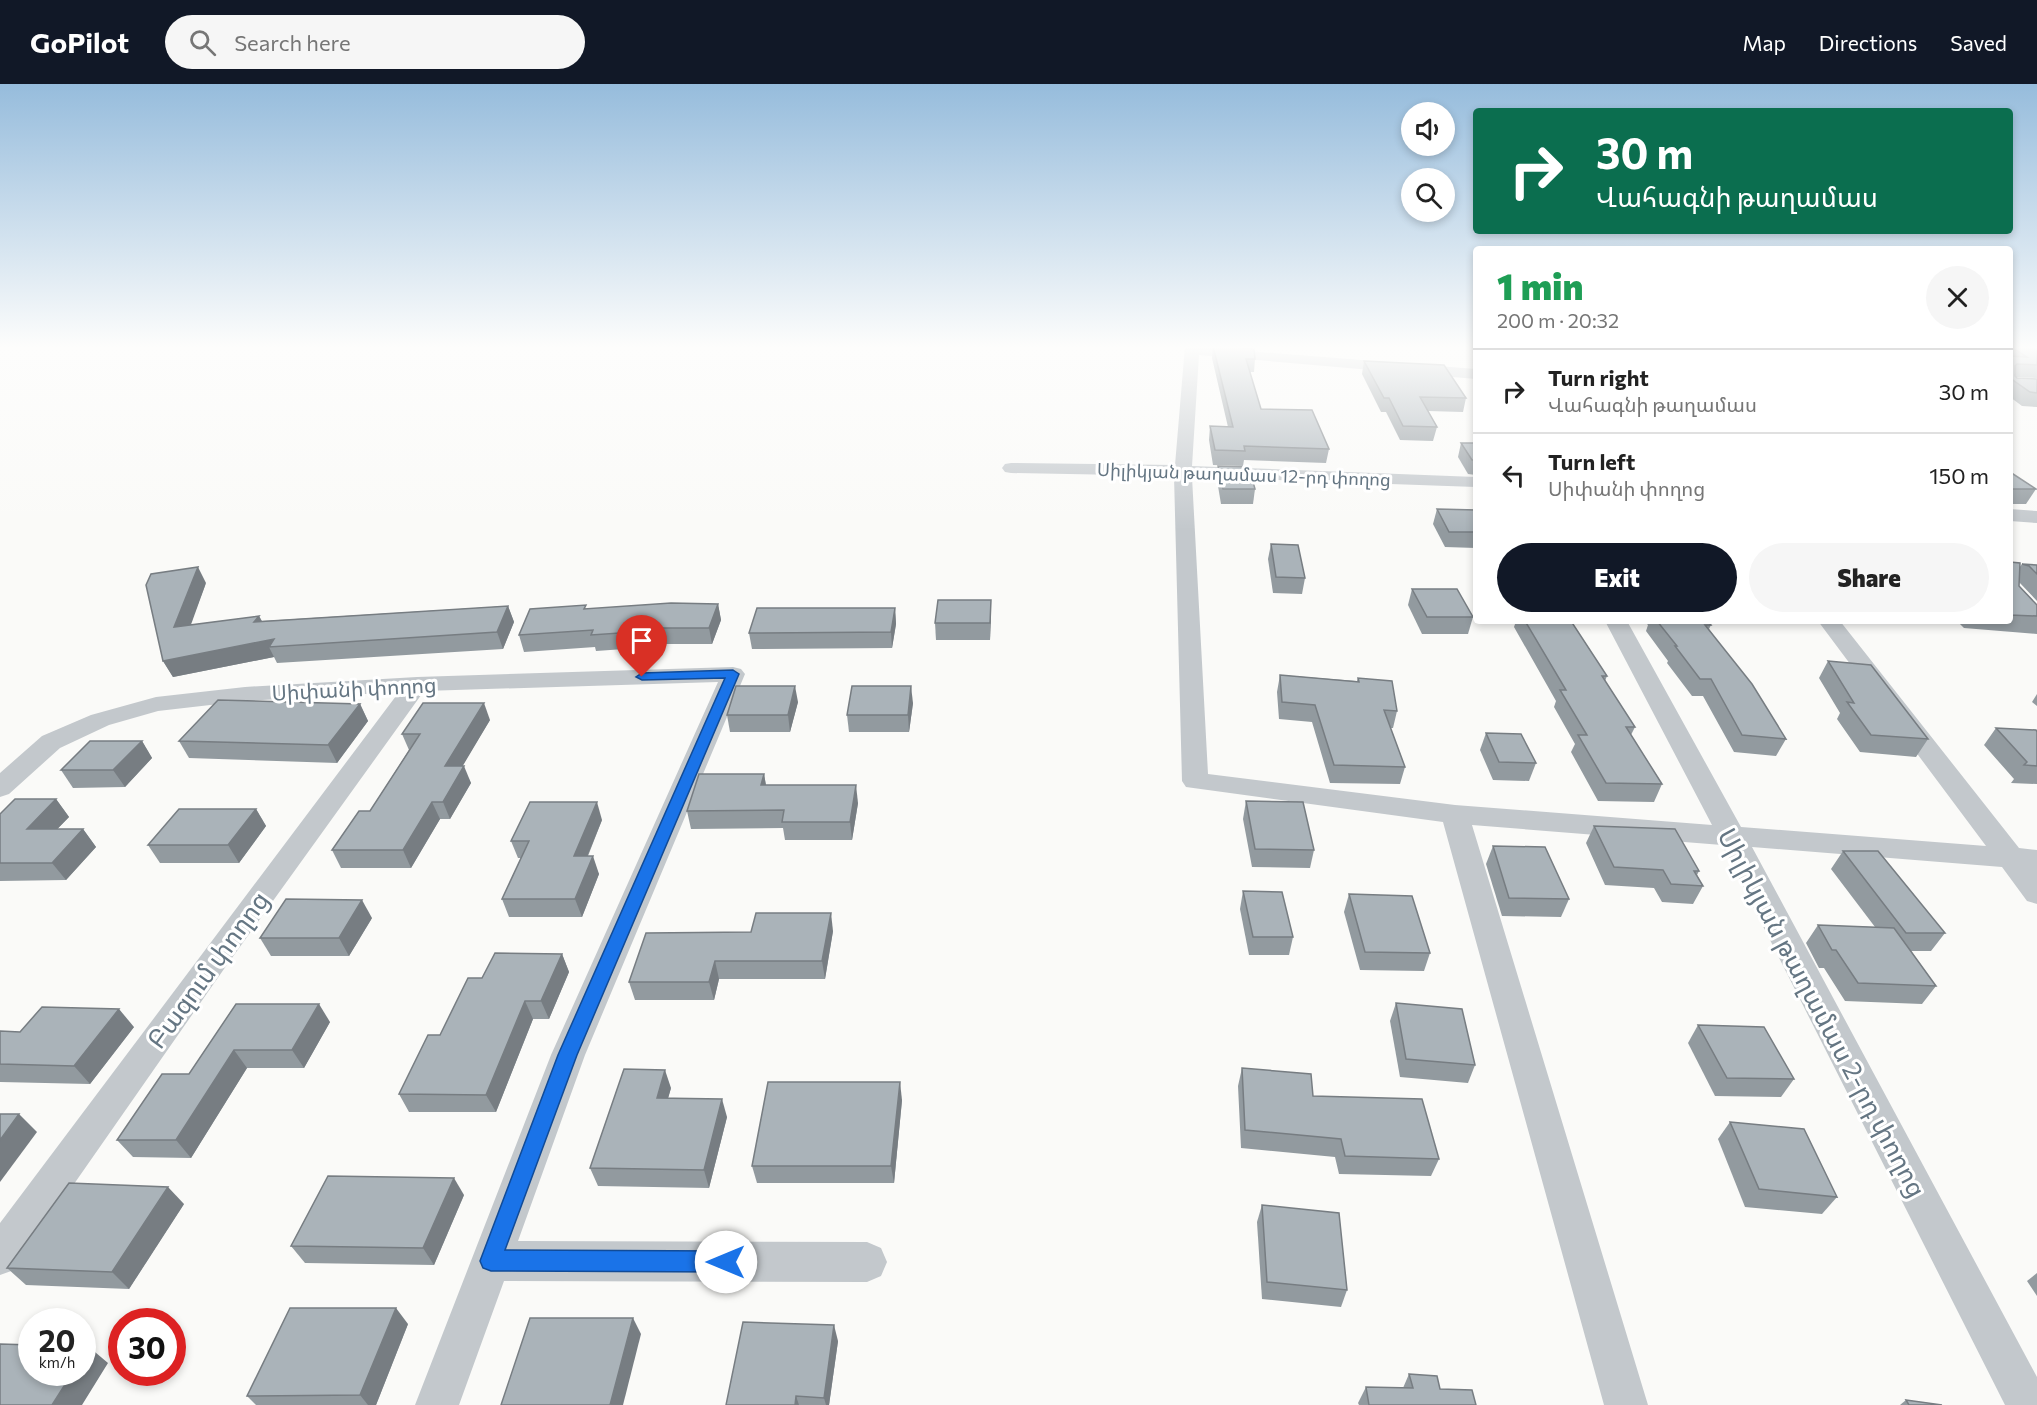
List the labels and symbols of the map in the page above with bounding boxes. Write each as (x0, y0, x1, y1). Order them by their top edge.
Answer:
street label: Սիլիկյան թաղամաս 12-րդ փողոց (1097, 458, 1391, 490)
pin (616, 615, 667, 677)
street label: Սիփանի փողոց (271, 671, 437, 706)
street label: Սիլիկյան թաղամաս 2-րդ փողոց (1711, 822, 1934, 1202)
street label: Բազում փողոց (140, 884, 275, 1054)
position arrow (694, 1230, 758, 1294)
speed limit sign: 30 (108, 1308, 186, 1386)

